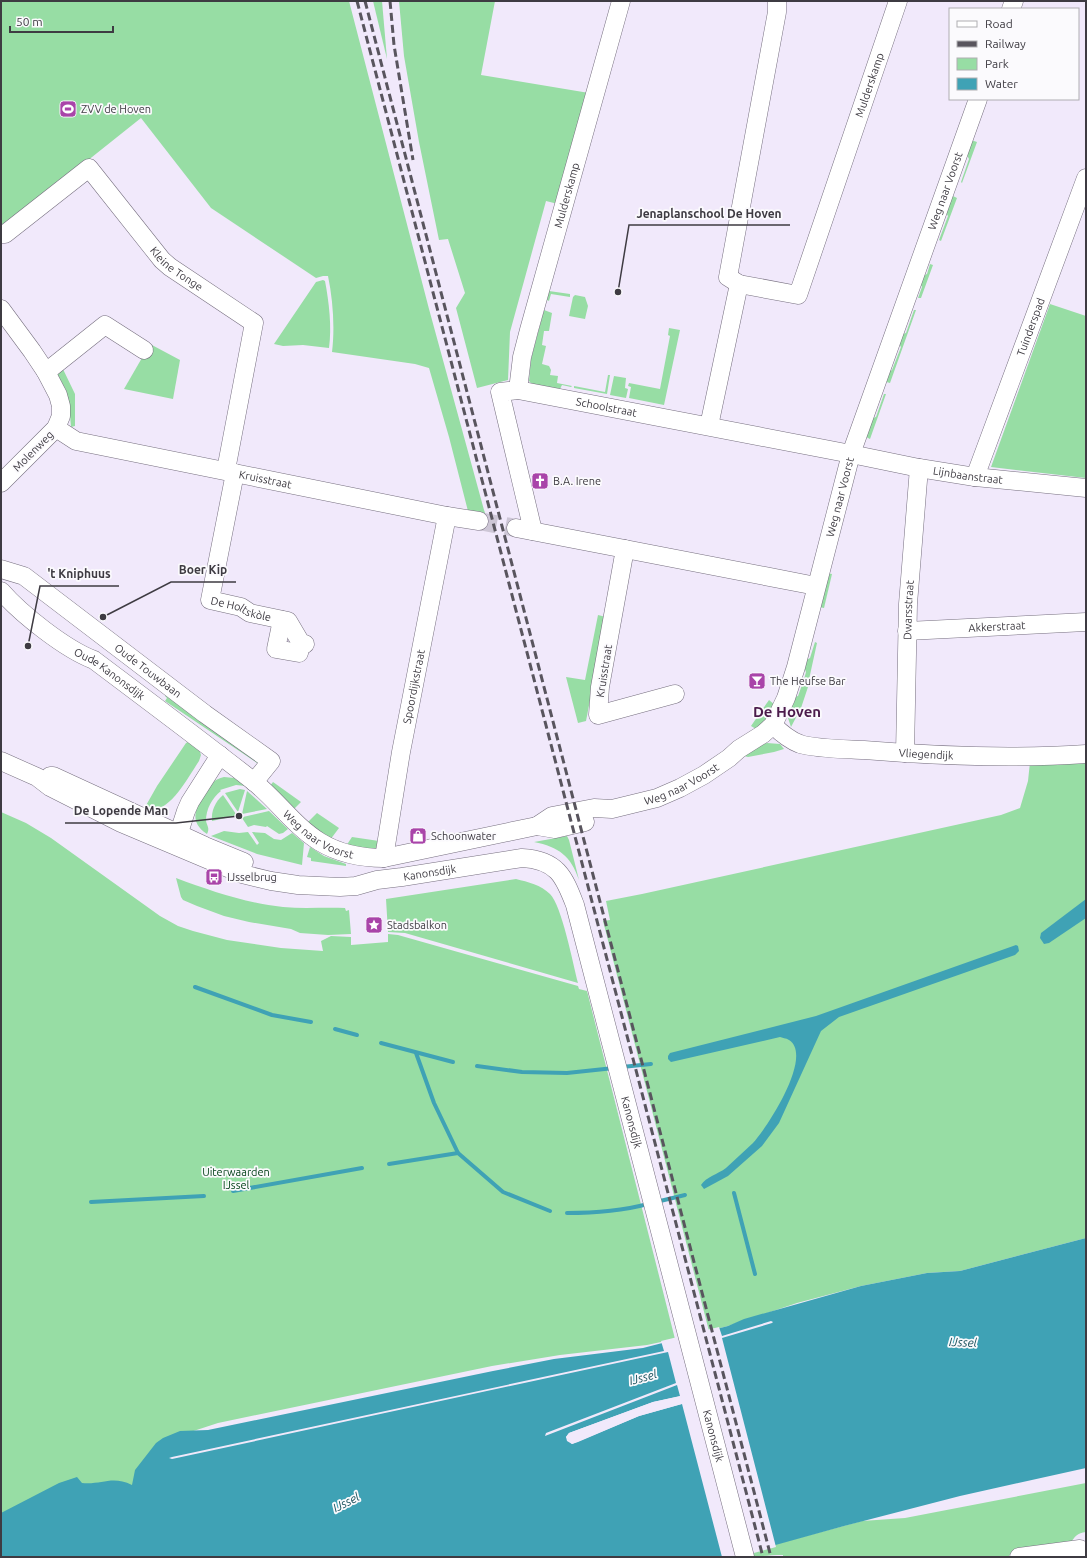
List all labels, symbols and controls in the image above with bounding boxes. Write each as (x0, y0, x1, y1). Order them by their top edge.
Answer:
scale bar (10, 8, 113, 34)
legend (949, 8, 1079, 100)
text: 50 m (16, 15, 43, 28)
text: Road (985, 17, 1013, 30)
text: Railway (985, 37, 1026, 50)
street label: Mulderskamp (853, 51, 886, 119)
text: Park (985, 57, 1009, 70)
text: Water (985, 77, 1018, 90)
sports icon: ZVV de Hoven (58, 99, 78, 119)
place label: ZVV de Hoven (81, 103, 151, 115)
street label: Weg naar Voorst (926, 150, 965, 231)
street label: Mulderskamp (552, 161, 582, 229)
callout: Jenaplanschool De Hoven (629, 201, 790, 225)
text: Jenaplanschool De Hoven (636, 207, 782, 220)
street label: Kleine Tonge (148, 244, 205, 293)
street label: Tuinderspad (1014, 296, 1047, 358)
street label: Schoolstraat (575, 395, 639, 419)
street label: Molenweg (10, 428, 56, 474)
street label: Weg naar Voorst (824, 455, 856, 538)
street label: Lijnbaanstraat (932, 464, 1004, 486)
street label: Kruisstraat (238, 468, 293, 491)
church icon: B.A. Irene (530, 471, 550, 491)
place label: B.A. Irene (553, 475, 601, 487)
callout: Boer Kip (171, 558, 236, 582)
callout: 't Kniphuus (40, 562, 119, 586)
text: Boer Kip (179, 563, 227, 576)
text: 't Kniphuus (47, 567, 111, 580)
street label: Dwarsstraat (901, 579, 916, 640)
street label: De Holtskòle (210, 594, 272, 623)
street label: Akkerstraat (968, 619, 1026, 634)
street label: Oude Touwbaan (112, 641, 184, 700)
street label: Kruisstraat (594, 643, 614, 698)
street label: Oude Kanonsdijk (72, 646, 148, 702)
street label: Spoordijkstraat (401, 648, 427, 725)
bar icon: The Heufse Bar (747, 671, 767, 691)
place label: The Heufse Bar (770, 675, 846, 687)
district label: De Hoven (753, 703, 821, 720)
street label: Vliegendijk (898, 747, 954, 761)
street label: Weg naar Voorst (643, 760, 722, 807)
callout: De Lopende Man (65, 799, 176, 823)
text: De Lopende Man (74, 804, 168, 817)
street label: Weg naar Voorst (281, 808, 355, 861)
shop icon: Schoonwater (408, 826, 428, 846)
place label: Schoonwater (431, 830, 497, 842)
street label: Kanonsdijk (402, 862, 458, 883)
bus stop icon: IJsselbrug (204, 867, 224, 887)
place label: IJsselbrug (227, 871, 277, 883)
place icon: Stadsbalkon (364, 915, 384, 935)
place label: Stadsbalkon (387, 919, 447, 931)
street label: Kanonsdijk (619, 1095, 644, 1150)
park label: Uiterwaarden IJssel (202, 1166, 270, 1191)
water label: IJssel (949, 1335, 978, 1349)
water label: IJssel (628, 1367, 659, 1387)
street label: Kanonsdijk (701, 1408, 726, 1464)
water label: IJssel (331, 1490, 362, 1514)

